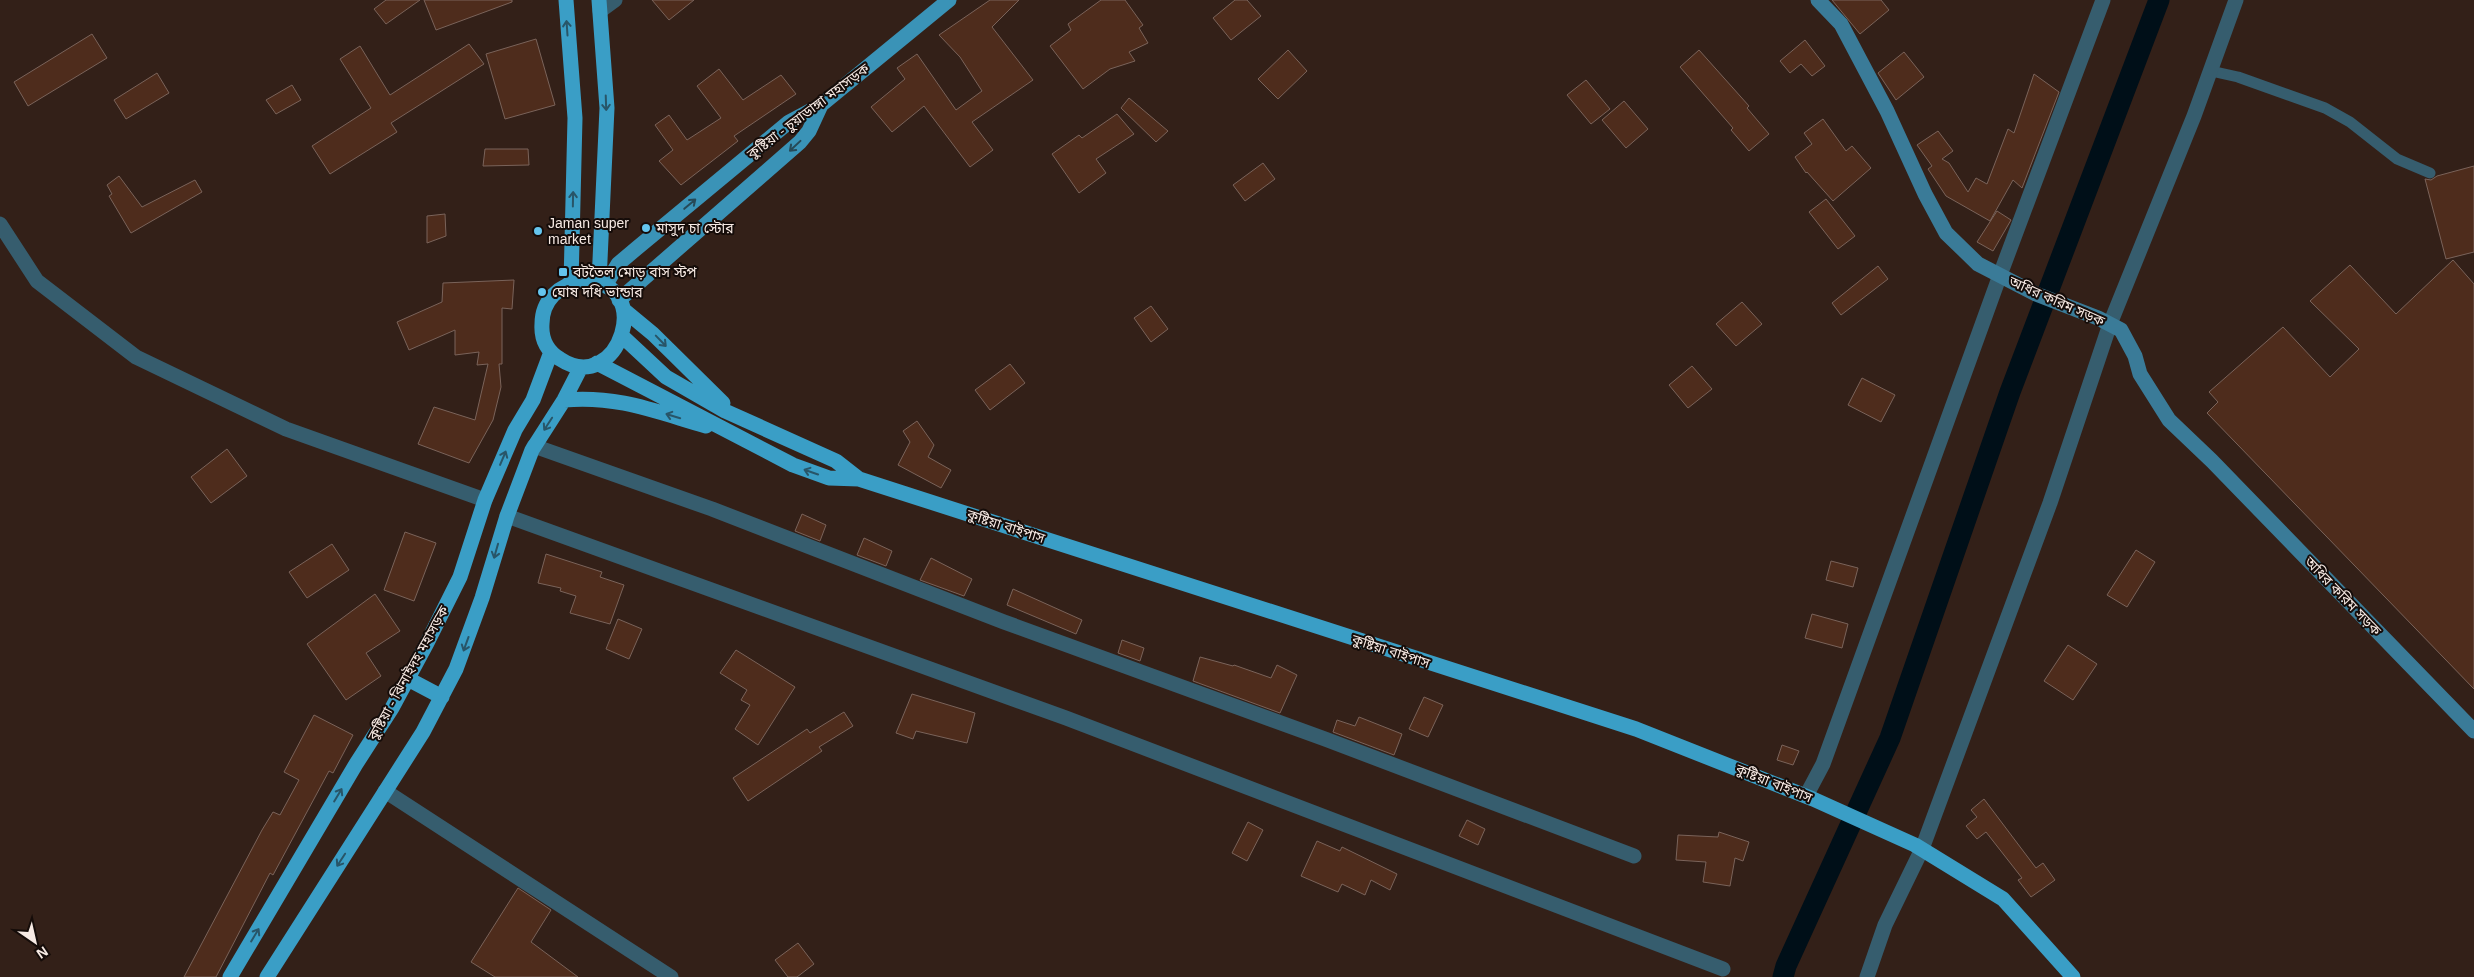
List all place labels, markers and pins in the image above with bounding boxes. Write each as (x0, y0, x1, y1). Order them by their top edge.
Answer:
place label: Jaman super market (548, 215, 629, 247)
place label: মাসুদ চা স্টোর (655, 220, 734, 237)
marker: মাসুদ চা স্টোর (640, 222, 652, 234)
marker: Jaman super market (532, 225, 544, 237)
place label: বটতৈল মোড় বাস স্টপ (572, 264, 698, 280)
marker: বটতৈল মোড় বাস স্টপ (557, 266, 569, 278)
place label: ঘোষ দধি ভান্ডার (552, 284, 643, 300)
marker: ঘোষ দধি ভান্ডার (536, 286, 548, 298)

